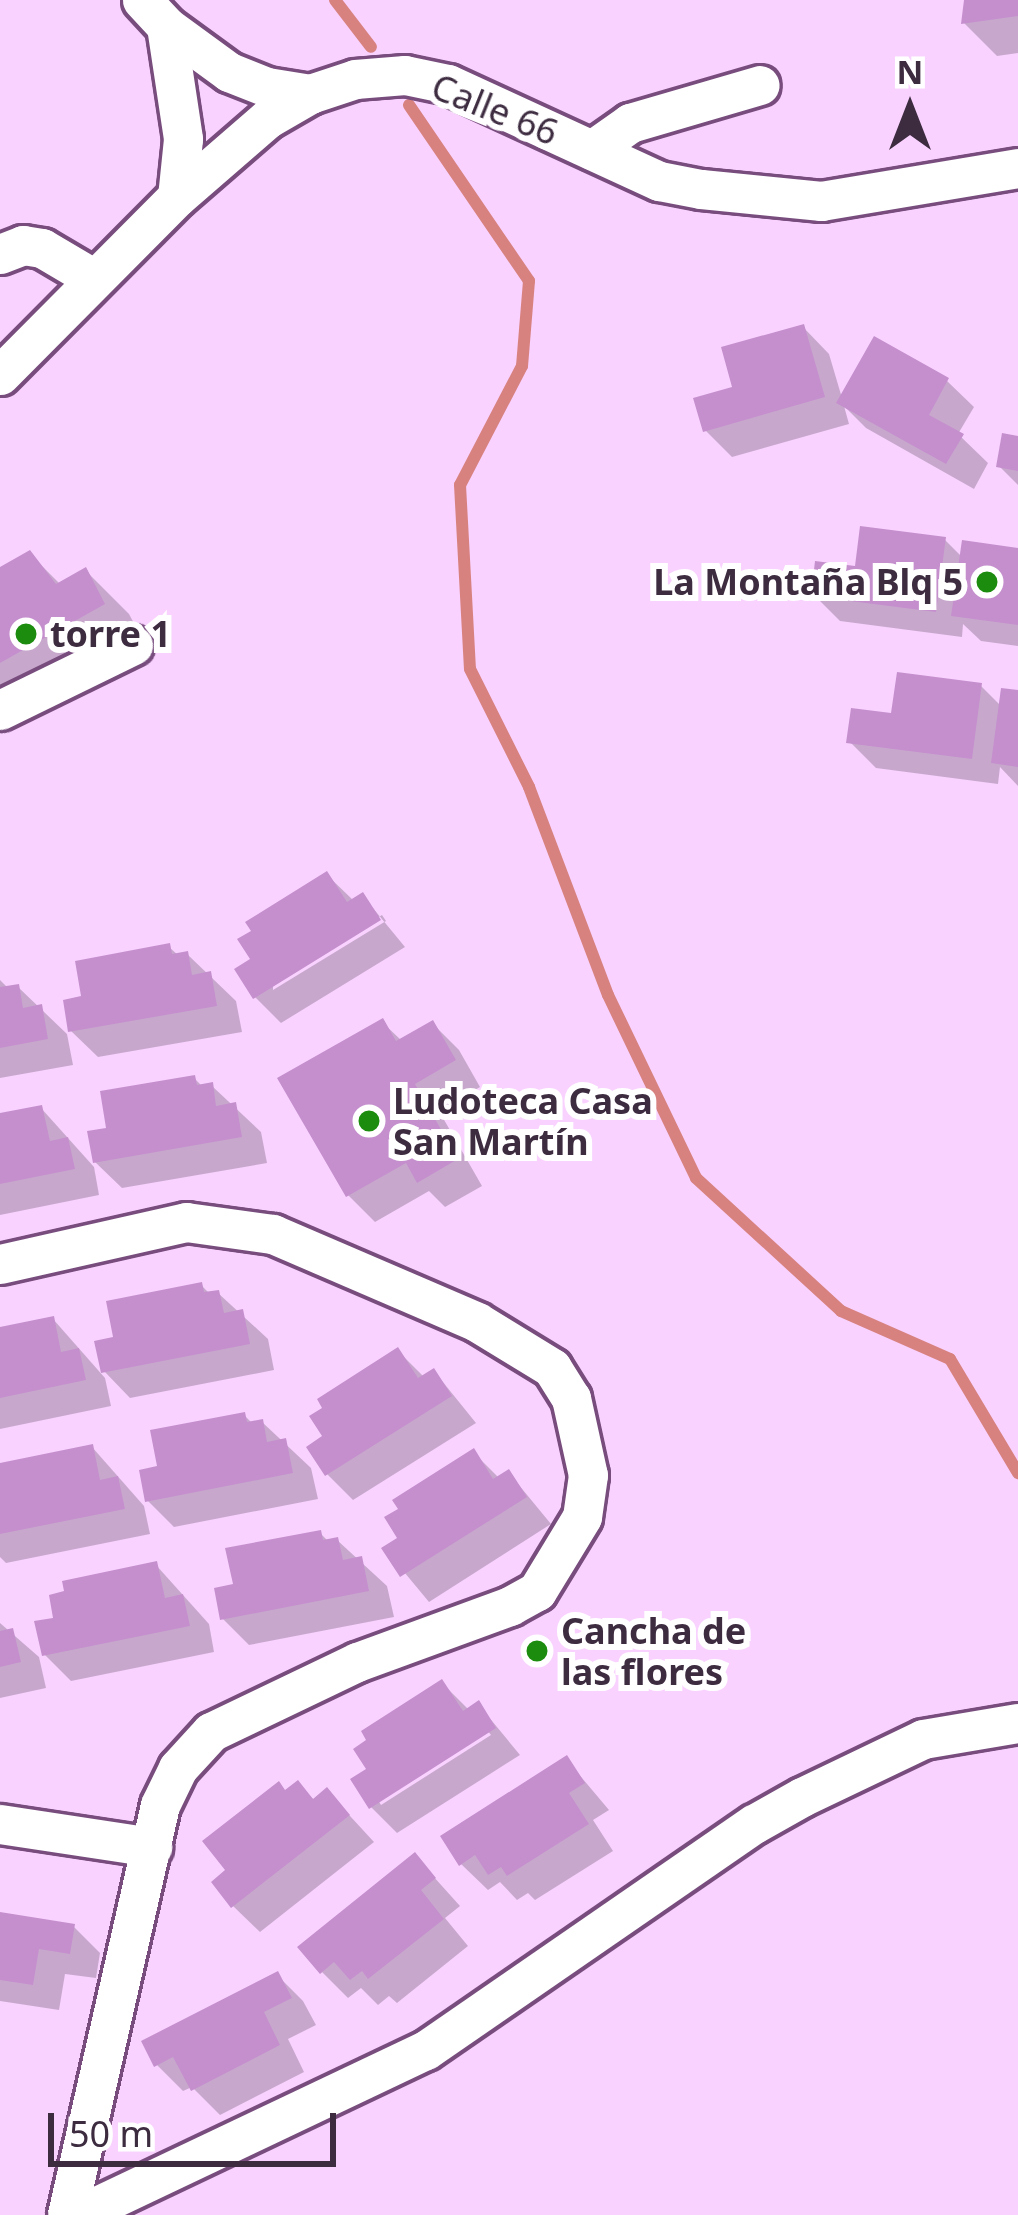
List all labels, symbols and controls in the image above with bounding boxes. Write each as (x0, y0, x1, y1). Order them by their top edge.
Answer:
north arrow (850, 48, 970, 168)
text: N (897, 49, 923, 94)
street label: Calle 66 (426, 64, 564, 154)
place label: La Montaña Blq 5 (653, 560, 963, 604)
marker: La Montaña Blq 5 (974, 569, 1000, 595)
place label: torre 1 (50, 612, 171, 656)
marker: torre 1 (13, 621, 39, 647)
place label: Ludoteca Casa San Martín (393, 1078, 653, 1163)
marker: Ludoteca Casa San Martín (356, 1108, 382, 1134)
place label: Cancha de las flores (561, 1608, 746, 1693)
marker: Cancha de las flores (524, 1638, 550, 1664)
scale bar (54, 2089, 342, 2163)
text: 50 m (69, 2109, 153, 2158)

